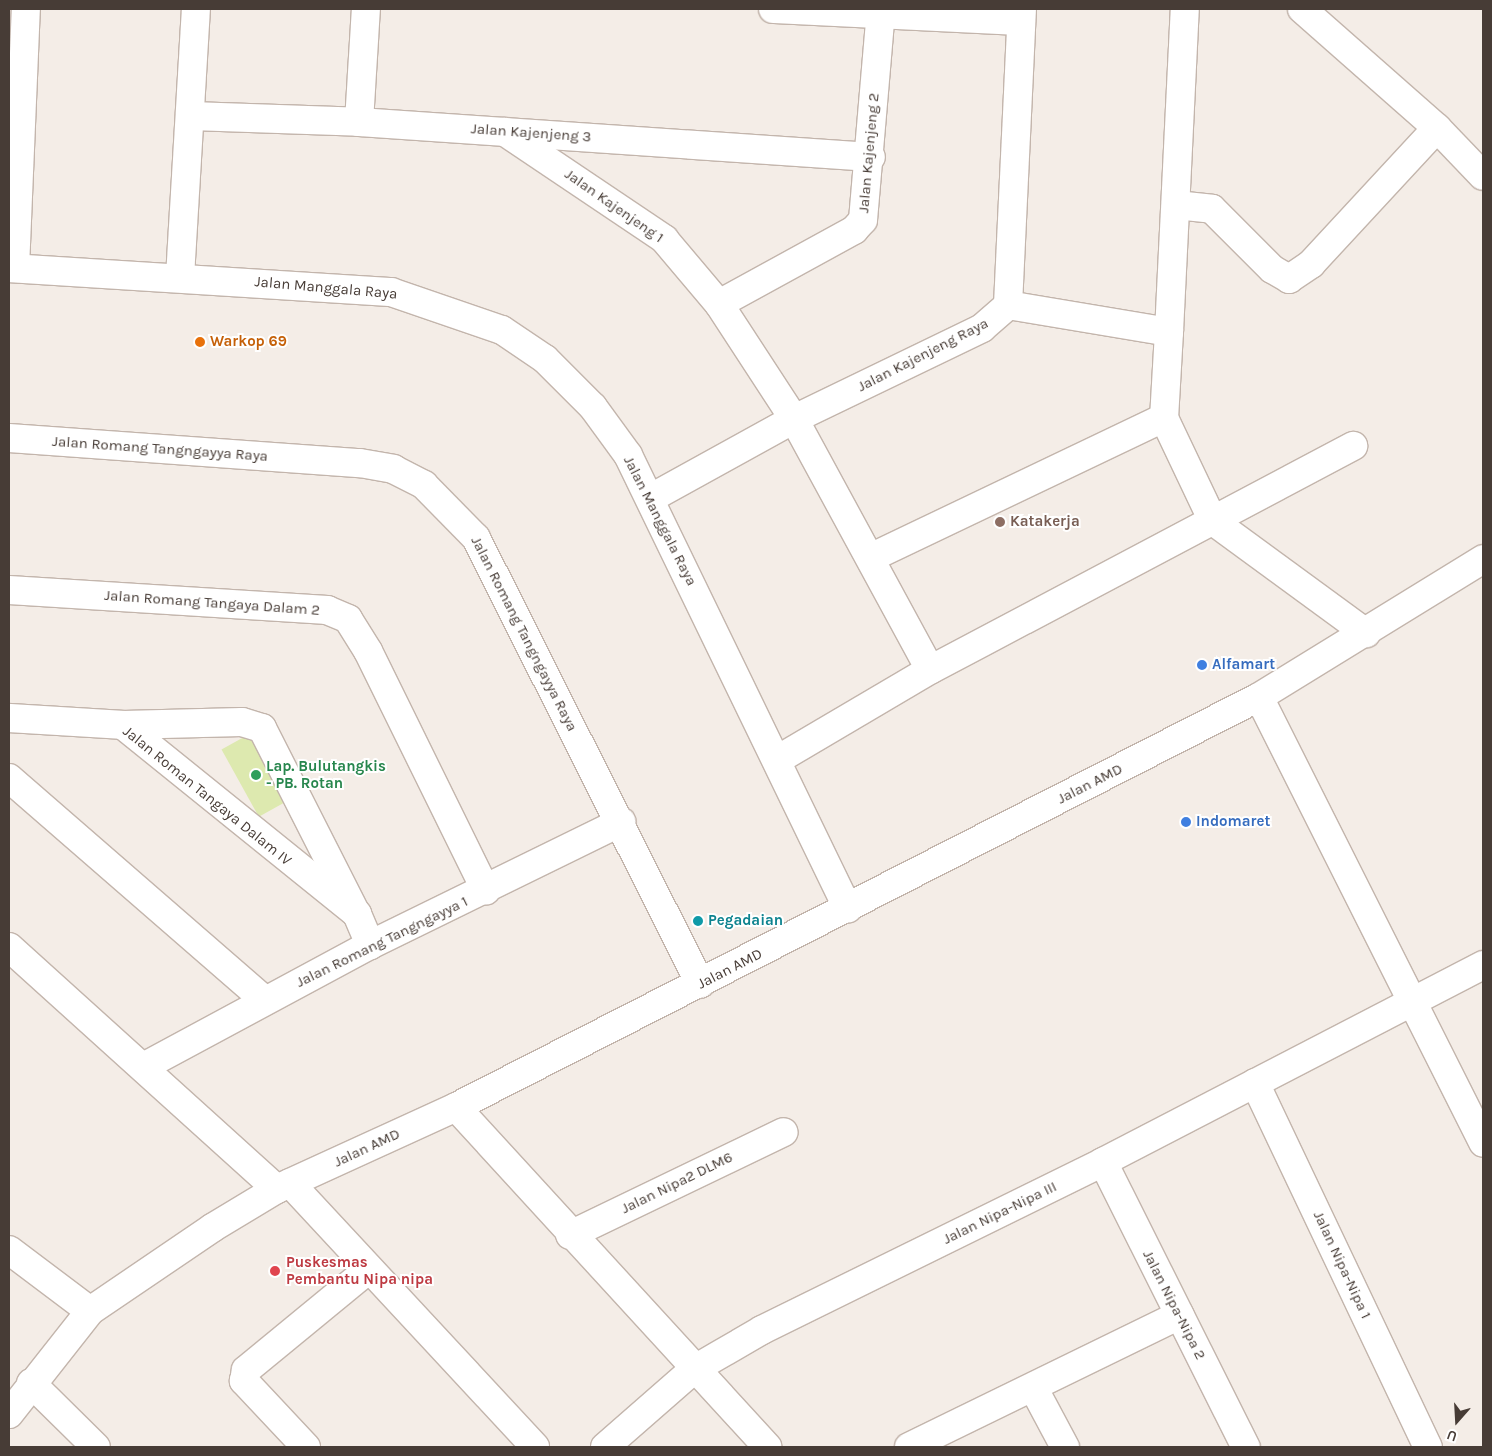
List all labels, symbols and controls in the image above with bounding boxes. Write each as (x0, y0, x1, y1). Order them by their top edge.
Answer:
street label: Jalan Kajenjeng 2 (855, 92, 883, 214)
street label: Jalan Kajenjeng 3 (470, 120, 592, 146)
street label: Jalan Kajenjeng 1 (561, 165, 667, 247)
street label: Jalan Manggala Raya (254, 273, 398, 303)
street label: Jalan Kajenjeng Raya (855, 314, 991, 396)
place label: Warkop 69 (210, 333, 287, 351)
marker: Warkop 69 (194, 336, 206, 348)
street label: Jalan Romang Tangngayya Raya (51, 432, 269, 466)
street label: Jalan Manggala Raya (619, 453, 701, 589)
place label: Katakerja (1010, 513, 1080, 531)
marker: Katakerja (994, 516, 1006, 528)
street label: Jalan Romang Tangngayya Raya (467, 534, 581, 734)
street label: Jalan Romang Tangaya Dalam 2 (104, 586, 320, 620)
place label: Alfamart (1212, 656, 1275, 674)
marker: Alfamart (1196, 659, 1208, 671)
street label: Jalan Roman Tangaya Dalam IV (119, 722, 295, 870)
place label: Lap. Bulutangkis - PB. Rotan (266, 757, 386, 792)
street label: Jalan AMD (1054, 760, 1126, 808)
marker: Lap. Bulutangkis - PB. Rotan (250, 769, 262, 781)
place label: Indomaret (1196, 813, 1270, 831)
marker: Indomaret (1180, 816, 1192, 828)
street label: Jalan Romang Tangngayya 1 (293, 893, 471, 991)
place label: Pegadaian (708, 912, 783, 930)
marker: Pegadaian (692, 915, 704, 927)
street label: Jalan AMD (694, 945, 766, 993)
street label: Jalan AMD (331, 1125, 403, 1171)
street label: Jalan Nipa2 DLM6 (618, 1148, 736, 1218)
street label: Jalan Nipa-Nipa III (940, 1178, 1060, 1248)
street label: Jalan Nipa-Nipa 1 (1309, 1208, 1375, 1322)
street label: Jalan Nipa-Nipa 2 (1139, 1247, 1209, 1363)
place label: Puskesmas Pembantu Nipa nipa (286, 1253, 433, 1288)
marker: Puskesmas Pembantu Nipa nipa (268, 1264, 282, 1278)
north arrow (1432, 1396, 1482, 1446)
text: U (1445, 1426, 1459, 1445)

